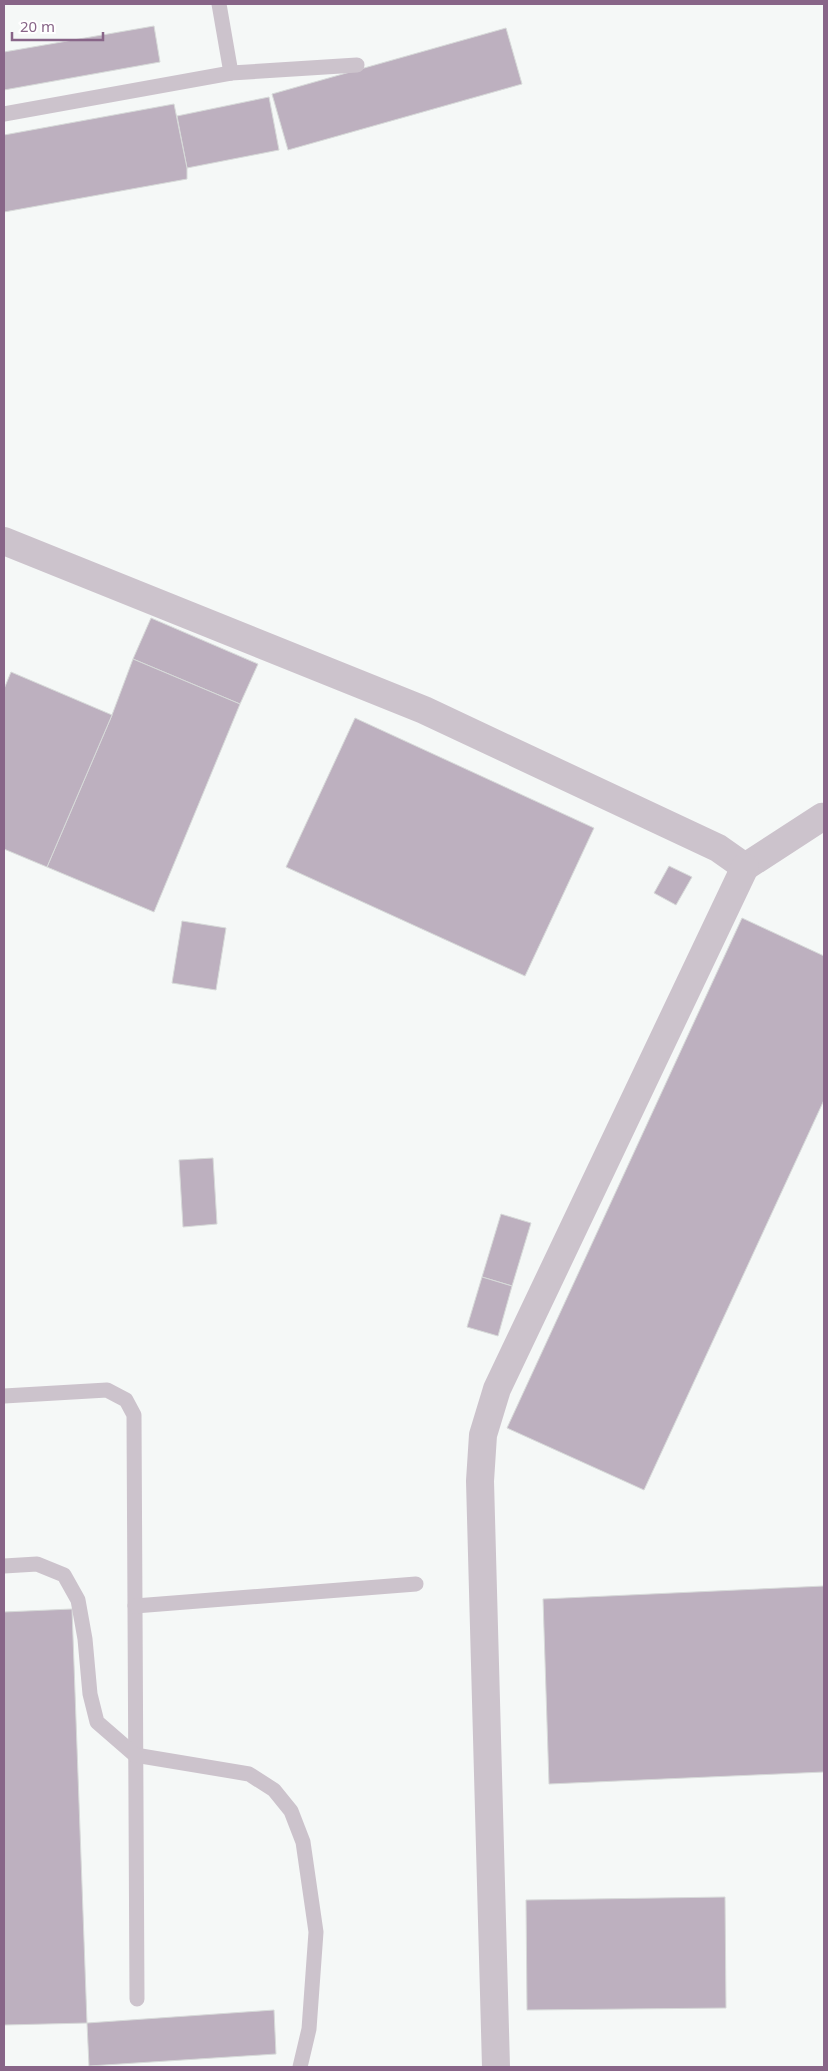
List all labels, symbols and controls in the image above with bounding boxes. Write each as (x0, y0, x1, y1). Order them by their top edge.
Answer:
scale bar (12, 10, 104, 42)
text: 20 m (20, 16, 55, 36)

